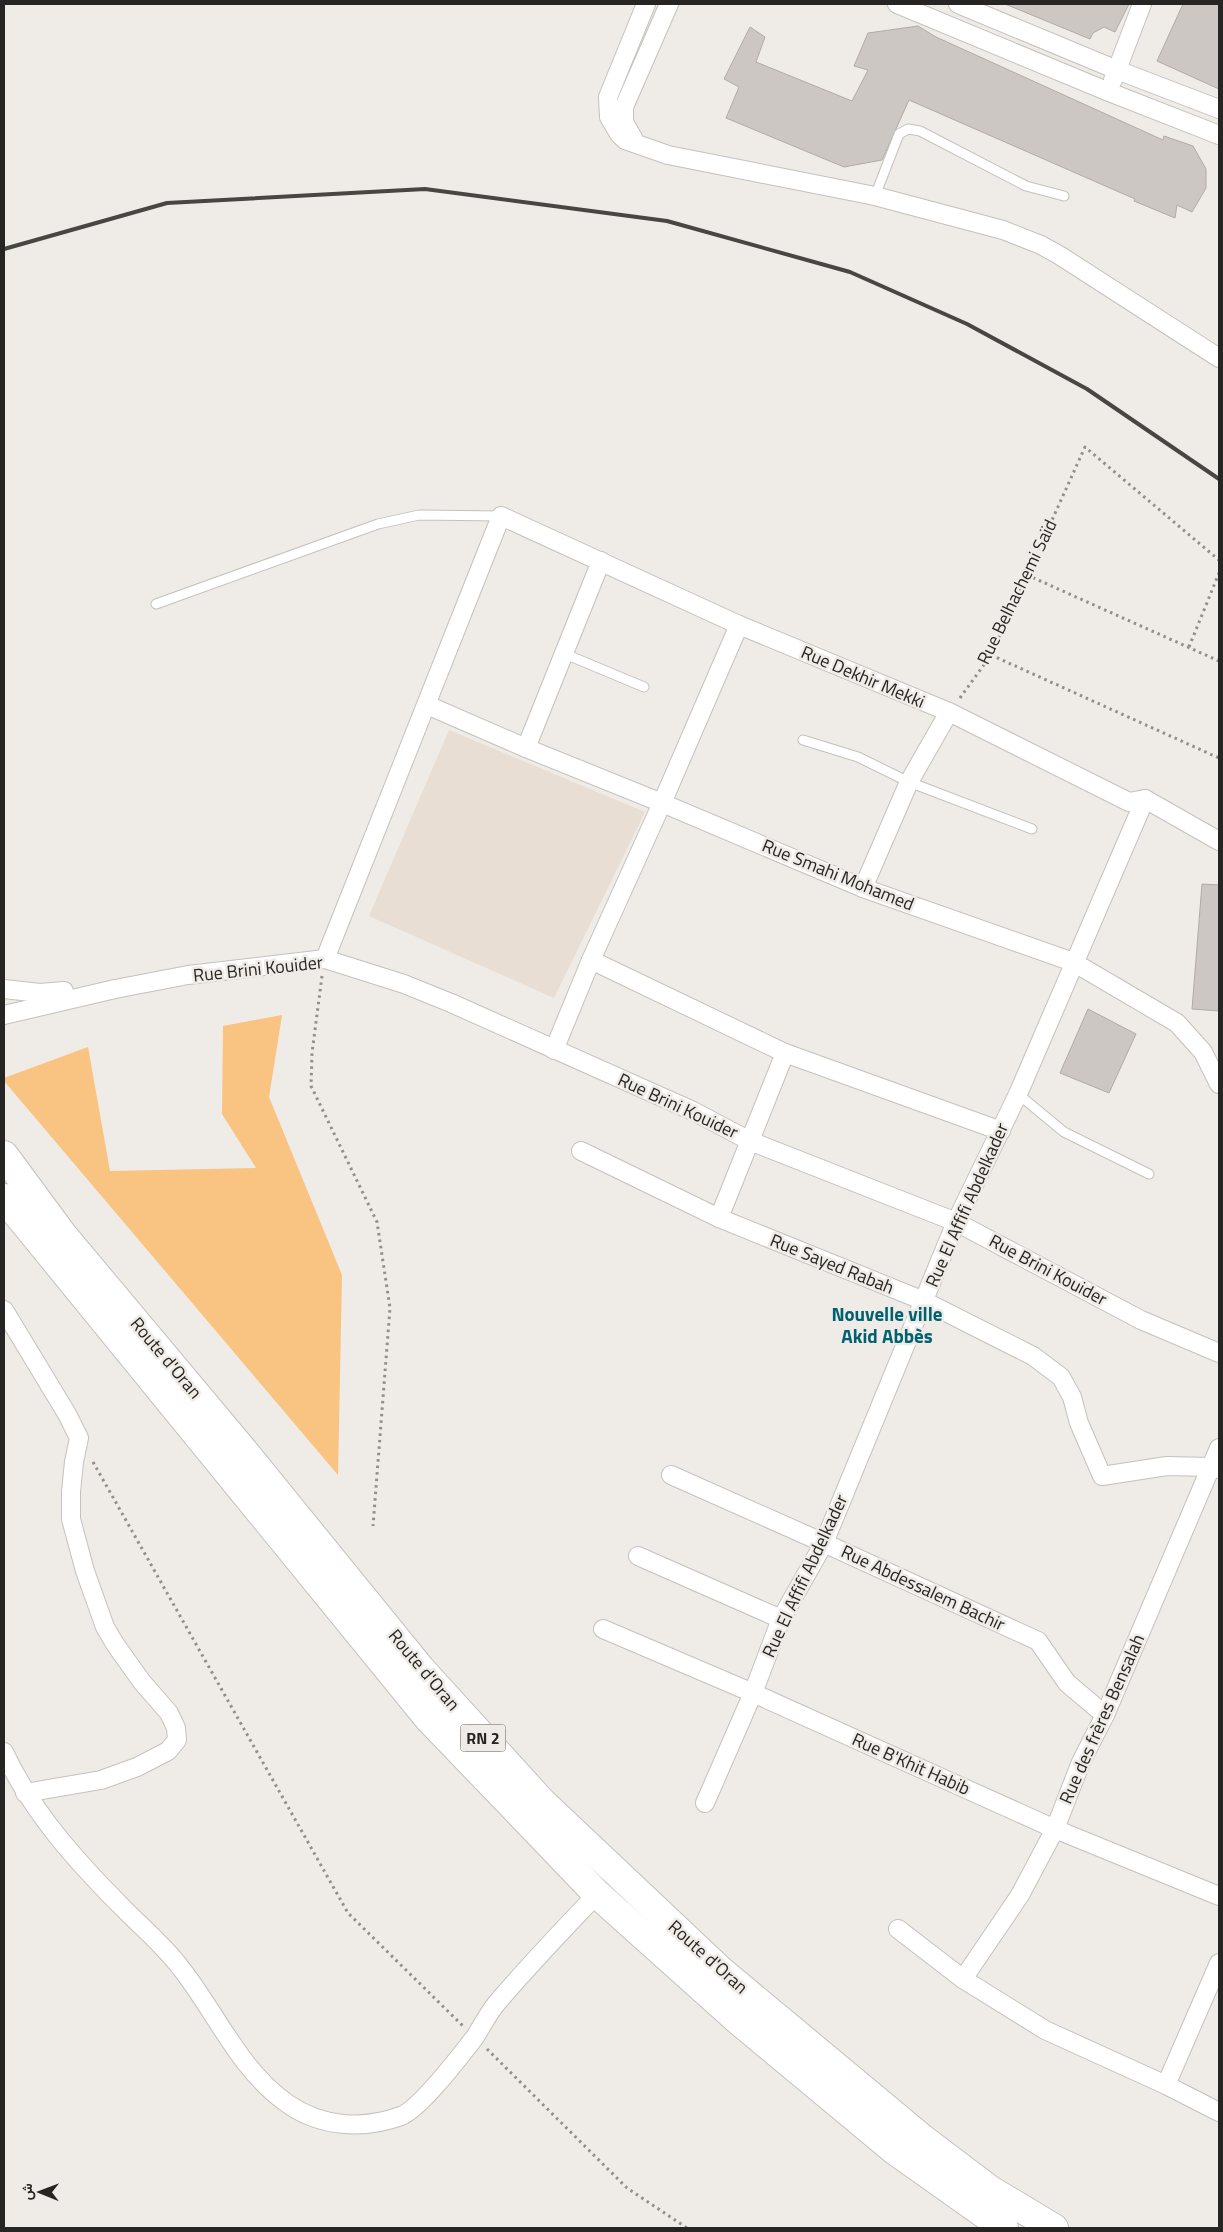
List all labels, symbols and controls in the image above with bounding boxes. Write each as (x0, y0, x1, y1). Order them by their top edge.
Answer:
street label: Rue Belhachemi Saïd (970, 515, 1063, 669)
street label: Rue Dekhir Mekki (797, 638, 929, 715)
street label: Rue Smahi Mohamed (758, 832, 918, 917)
street label: Rue Brini Kouider (192, 948, 324, 989)
street label: Rue Brini Kouider (613, 1066, 743, 1145)
street label: Rue El Affifi Abdelkader (918, 1118, 1015, 1291)
street label: Rue Sayed Rabah (766, 1226, 898, 1301)
street label: Rue Brini Kouider (984, 1227, 1112, 1312)
district label: Nouvelle ville Akid Abbès (831, 1299, 943, 1350)
street label: Route d'Oran (124, 1311, 209, 1404)
street label: Rue El Affifi Abdelkader (755, 1490, 854, 1662)
street label: Rue Abdessalem Bachir (837, 1538, 1010, 1637)
street label: Route d'Oran (382, 1623, 467, 1716)
street label: Rue des frères Bensalah (1052, 1630, 1151, 1808)
road number: RN 2 (460, 1725, 506, 1752)
street label: Rue B'Khit Habib (848, 1725, 975, 1802)
street label: Route d'Oran (662, 1913, 754, 2000)
north arrow (15, 2167, 65, 2217)
text: ش (16, 2183, 37, 2200)

